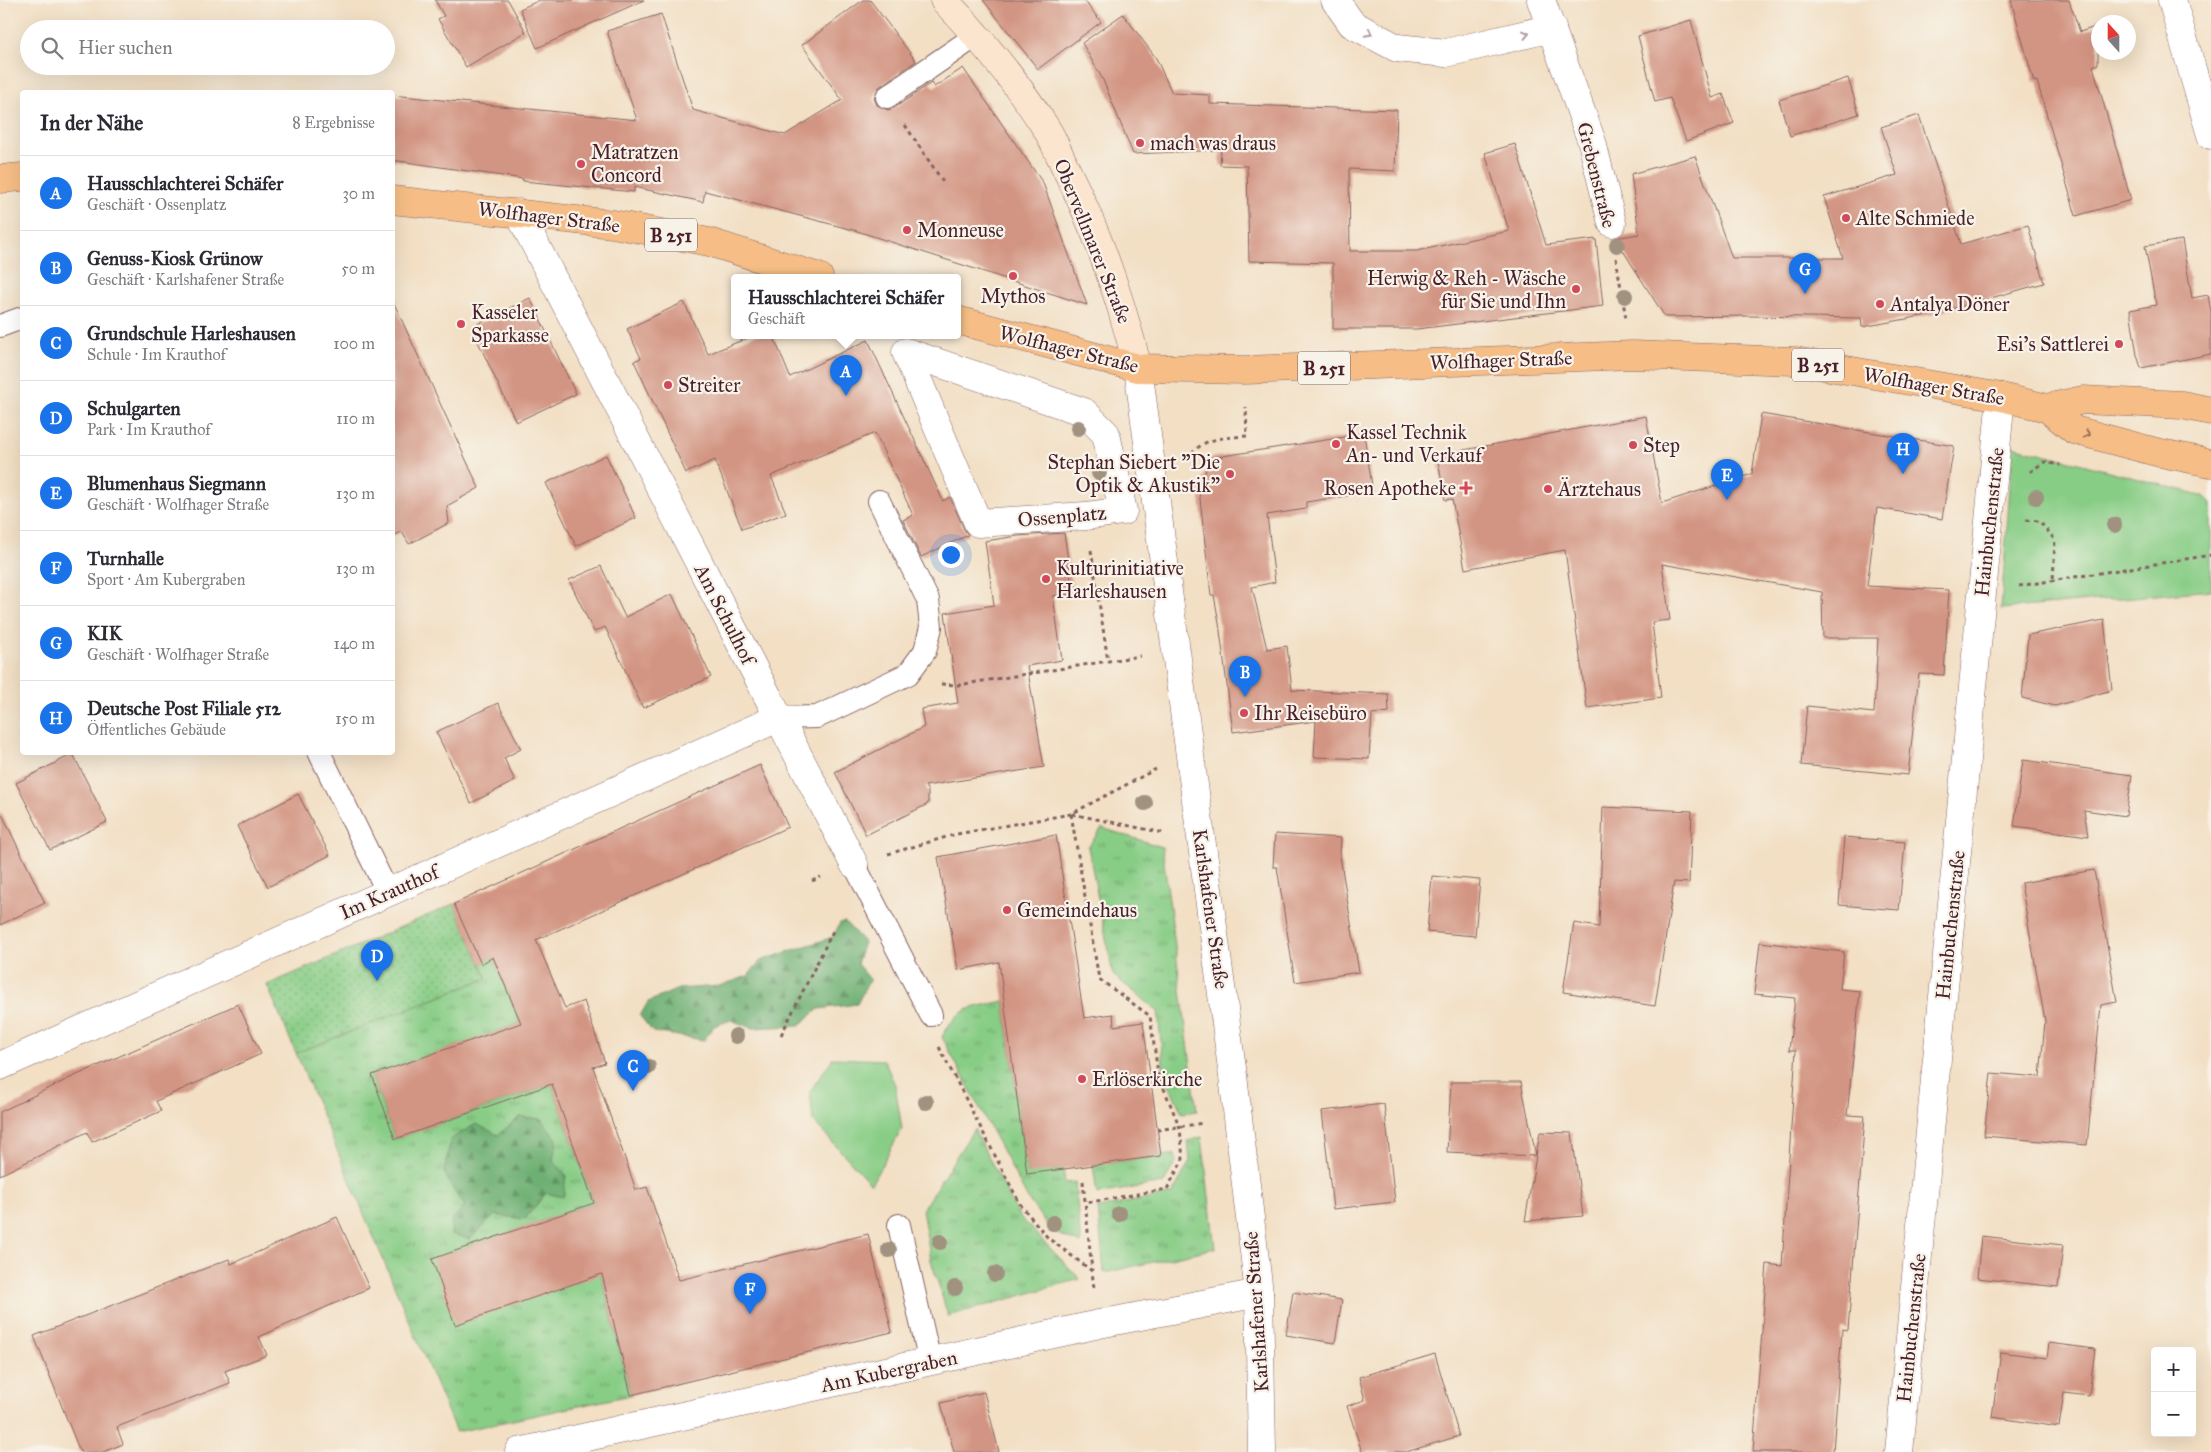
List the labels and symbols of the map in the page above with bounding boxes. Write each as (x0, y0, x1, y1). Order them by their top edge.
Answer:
north arrow (2091, 15, 2136, 60)
one-way arrow (1364, 27, 1373, 37)
one-way arrow (1521, 29, 1530, 40)
street label: Grebenstraße (1572, 120, 1622, 230)
place label: mach was draus (1150, 131, 1276, 155)
marker: mach was draus (1134, 137, 1146, 149)
place label: Matratzen Concord (591, 140, 679, 187)
street label: Obervellmarer Straße (1049, 155, 1137, 327)
marker: Matratzen Concord (575, 158, 587, 170)
street label: Wolfhager Straße (477, 196, 621, 239)
place label: Alte Schmiede (1855, 206, 1975, 230)
marker: Alte Schmiede (1840, 212, 1852, 224)
road number: B 251 (645, 218, 697, 252)
place label: Monneuse (917, 218, 1004, 242)
marker: Monneuse (901, 224, 913, 236)
pin: G (1789, 253, 1821, 294)
place label: Herwig & Reh - Wäsche für Sie und Ihn (1367, 266, 1566, 313)
marker: Mythos (1007, 270, 1019, 282)
marker: Herwig & Reh - Wäsche für Sie und Ihn (1570, 283, 1582, 295)
place label: Mythos (980, 284, 1046, 308)
place label: Antalya Döner (1889, 292, 2010, 316)
marker: Antalya Döner (1874, 298, 1886, 310)
place label: Kasseler Sparkasse (471, 300, 549, 347)
marker: Kasseler Sparkasse (455, 318, 467, 330)
street label: Wolfhager Straße (997, 320, 1141, 379)
place label: Esi's Sattlerei (1996, 332, 2109, 356)
marker: Esi's Sattlerei (2113, 338, 2125, 350)
street label: Wolfhager Straße (1429, 346, 1573, 375)
road number: B 251 (1792, 348, 1844, 382)
road number: B 251 (1298, 352, 1350, 384)
pin: A (830, 355, 862, 396)
street label: Wolfhager Straße (1861, 362, 2006, 411)
place label: Streiter (678, 373, 741, 397)
marker: Streiter (662, 379, 674, 391)
place label: Kassel Technik An- und Verkauf (1345, 420, 1485, 467)
one-way arrow (2083, 428, 2091, 438)
place label: Step (1643, 433, 1680, 457)
pin: H (1887, 433, 1919, 474)
marker: Kassel Technik An- und Verkauf (1330, 438, 1342, 450)
marker: Step (1627, 439, 1639, 451)
street label: Hainbuchenstraße (1969, 446, 2009, 598)
place label: Stephan Siebert "Die Optik & Akustik" (1048, 450, 1220, 497)
pin: E (1711, 459, 1743, 500)
marker: Stephan Siebert "Die Optik & Akustik" (1224, 468, 1236, 480)
place label: Rosen Apotheke (1324, 476, 1456, 500)
place label: Ärztehaus (1557, 477, 1641, 501)
marker: Rosen Apotheke (1460, 482, 1472, 494)
marker: Ärztehaus (1542, 483, 1554, 495)
street label: Ossenplatz (1017, 500, 1107, 532)
your location (938, 542, 964, 568)
place label: Kulturinitiative Harleshausen (1056, 556, 1184, 603)
street label: Am Schulhof (689, 559, 762, 671)
marker: Kulturinitiative Harleshausen (1040, 573, 1052, 585)
pin: B (1229, 656, 1261, 697)
place label: Ihr Reisebüro (1254, 701, 1367, 725)
marker: Ihr Reisebüro (1238, 707, 1250, 719)
street label: Karlshafener Straße (1188, 827, 1234, 991)
street label: Hainbuchenstraße (1930, 849, 1970, 1001)
street label: Im Krauthof (336, 858, 445, 924)
place label: Gemeindehaus (1017, 898, 1137, 922)
marker: Gemeindehaus (1001, 904, 1013, 916)
pin: D (361, 940, 393, 981)
pin: C (617, 1050, 649, 1091)
place label: Erlöserkirche (1092, 1067, 1202, 1091)
marker: Erlöserkirche (1076, 1073, 1088, 1085)
street label: Karlshafener Straße (1238, 1231, 1274, 1393)
street label: Hainbuchenstraße (1891, 1252, 1931, 1404)
pin: F (734, 1273, 766, 1314)
street label: Am Kubergraben (818, 1345, 960, 1398)

